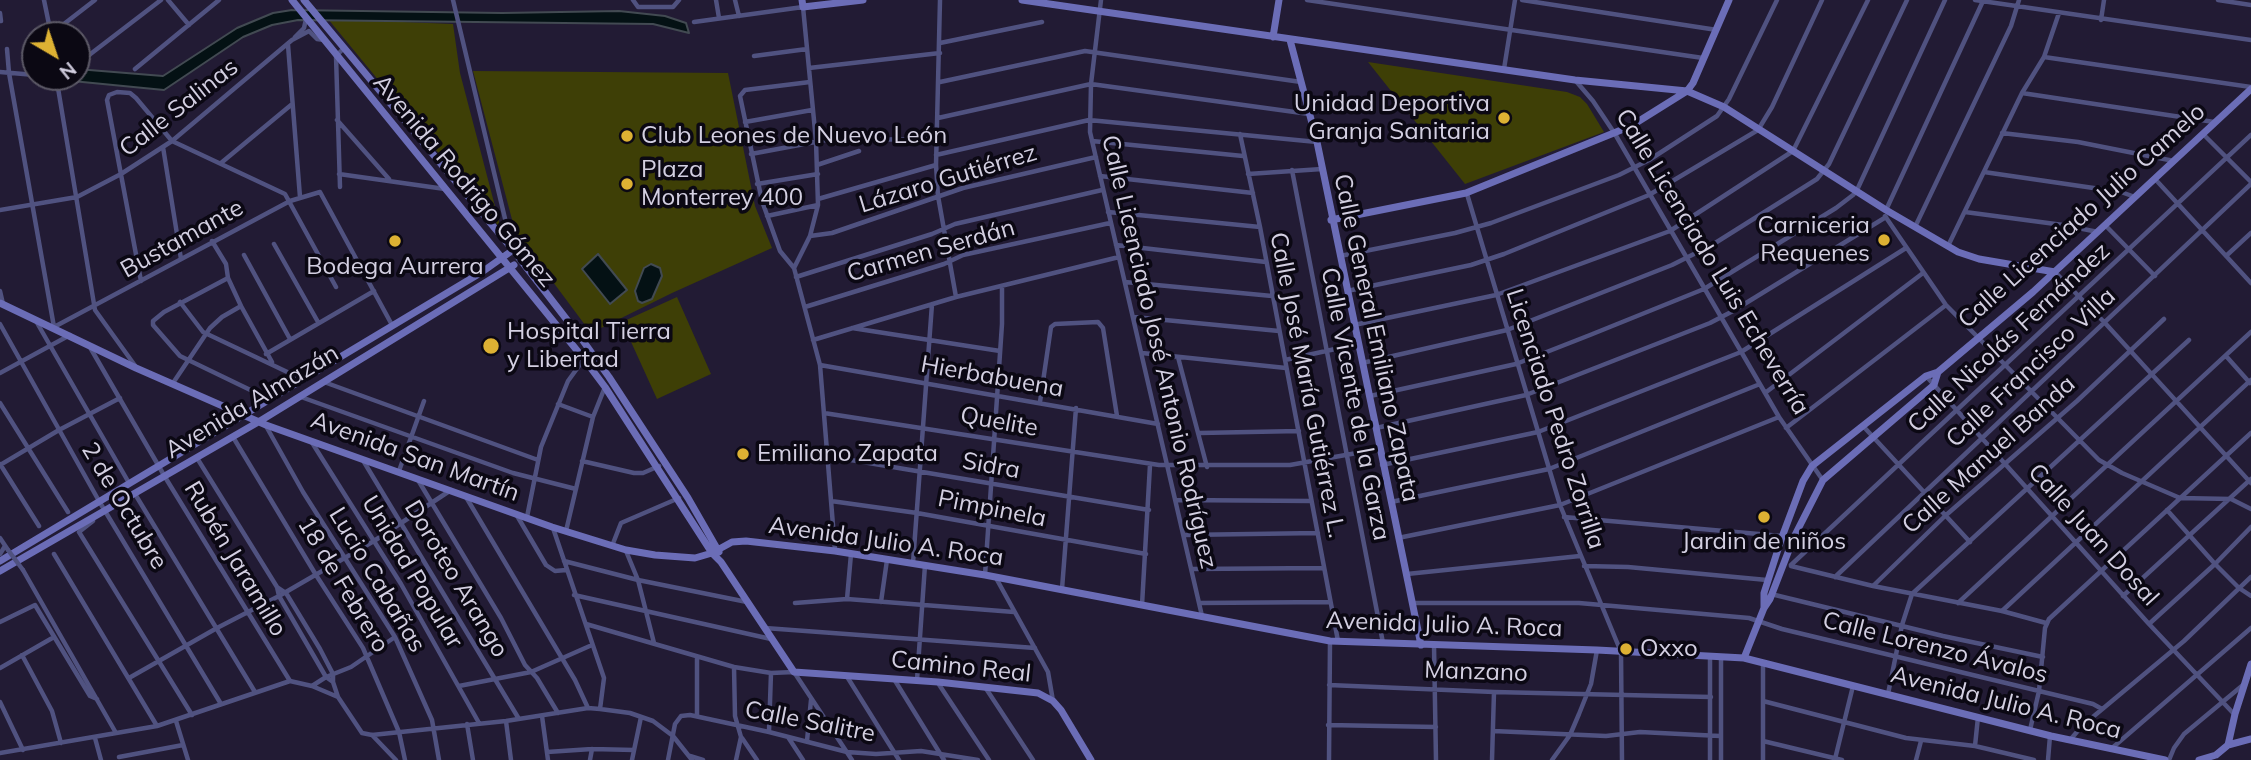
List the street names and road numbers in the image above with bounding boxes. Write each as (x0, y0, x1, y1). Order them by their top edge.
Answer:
street label: Calle Salinas (114, 53, 244, 163)
street label: Avenida Rodrigo Gómez (367, 69, 561, 293)
street label: Calle Licenciado Julio Camelo (1953, 98, 2211, 334)
street label: Calle Licenciado Luis Echeverría (1609, 104, 1815, 420)
street label: Calle Licenciado José Antonio Rodríguez (1095, 132, 1223, 572)
street label: Lázaro Gutiérrez (856, 138, 1040, 220)
street label: Calle General Emiliano Zapata (1327, 171, 1425, 505)
street label: Bustamante (116, 194, 248, 284)
street label: Carmen Serdán (844, 213, 1018, 289)
street label: Calle José María Gutiérrez L. (1263, 230, 1351, 540)
street label: Calle Nicolás Fernández (1902, 237, 2116, 439)
street label: Calle Vicente de la Garza (1314, 265, 1396, 543)
street label: Calle Francisco Villa (1940, 282, 2122, 454)
street label: Licenciado Pedro Zorrilla (1499, 285, 1611, 553)
street label: Avenida Almazán (160, 339, 344, 465)
street label: Hierbabuena (918, 350, 1066, 404)
street label: Calle Manuel Banda (1897, 370, 2081, 540)
street label: Quelite (958, 401, 1040, 443)
street label: Avenida San Martín (307, 406, 523, 508)
street label: 2 de Octubre (75, 437, 173, 575)
street label: Sidra (960, 447, 1022, 485)
street label: Calle Juan Dosal (2022, 458, 2164, 612)
street label: Rubén Jaramillo (177, 476, 293, 642)
street label: Pimpinela (935, 484, 1049, 534)
street label: Unidad Popular (355, 491, 469, 653)
street label: Doroteo Arango (398, 495, 514, 663)
street label: Lucio Cabañas (322, 502, 432, 658)
street label: Avenida Julio A. Roca (767, 511, 1005, 573)
street label: 18 de Febrero (291, 512, 395, 658)
street label: Avenida Julio A. Roca (1325, 606, 1563, 644)
street label: Calle Lorenzo Ávalos (1819, 606, 2051, 690)
street label: Camino Real (890, 645, 1032, 689)
street label: Manzano (1424, 656, 1528, 688)
street label: Avenida Julio A. Roca (1888, 660, 2124, 746)
street label: Calle Salitre (742, 695, 878, 749)

